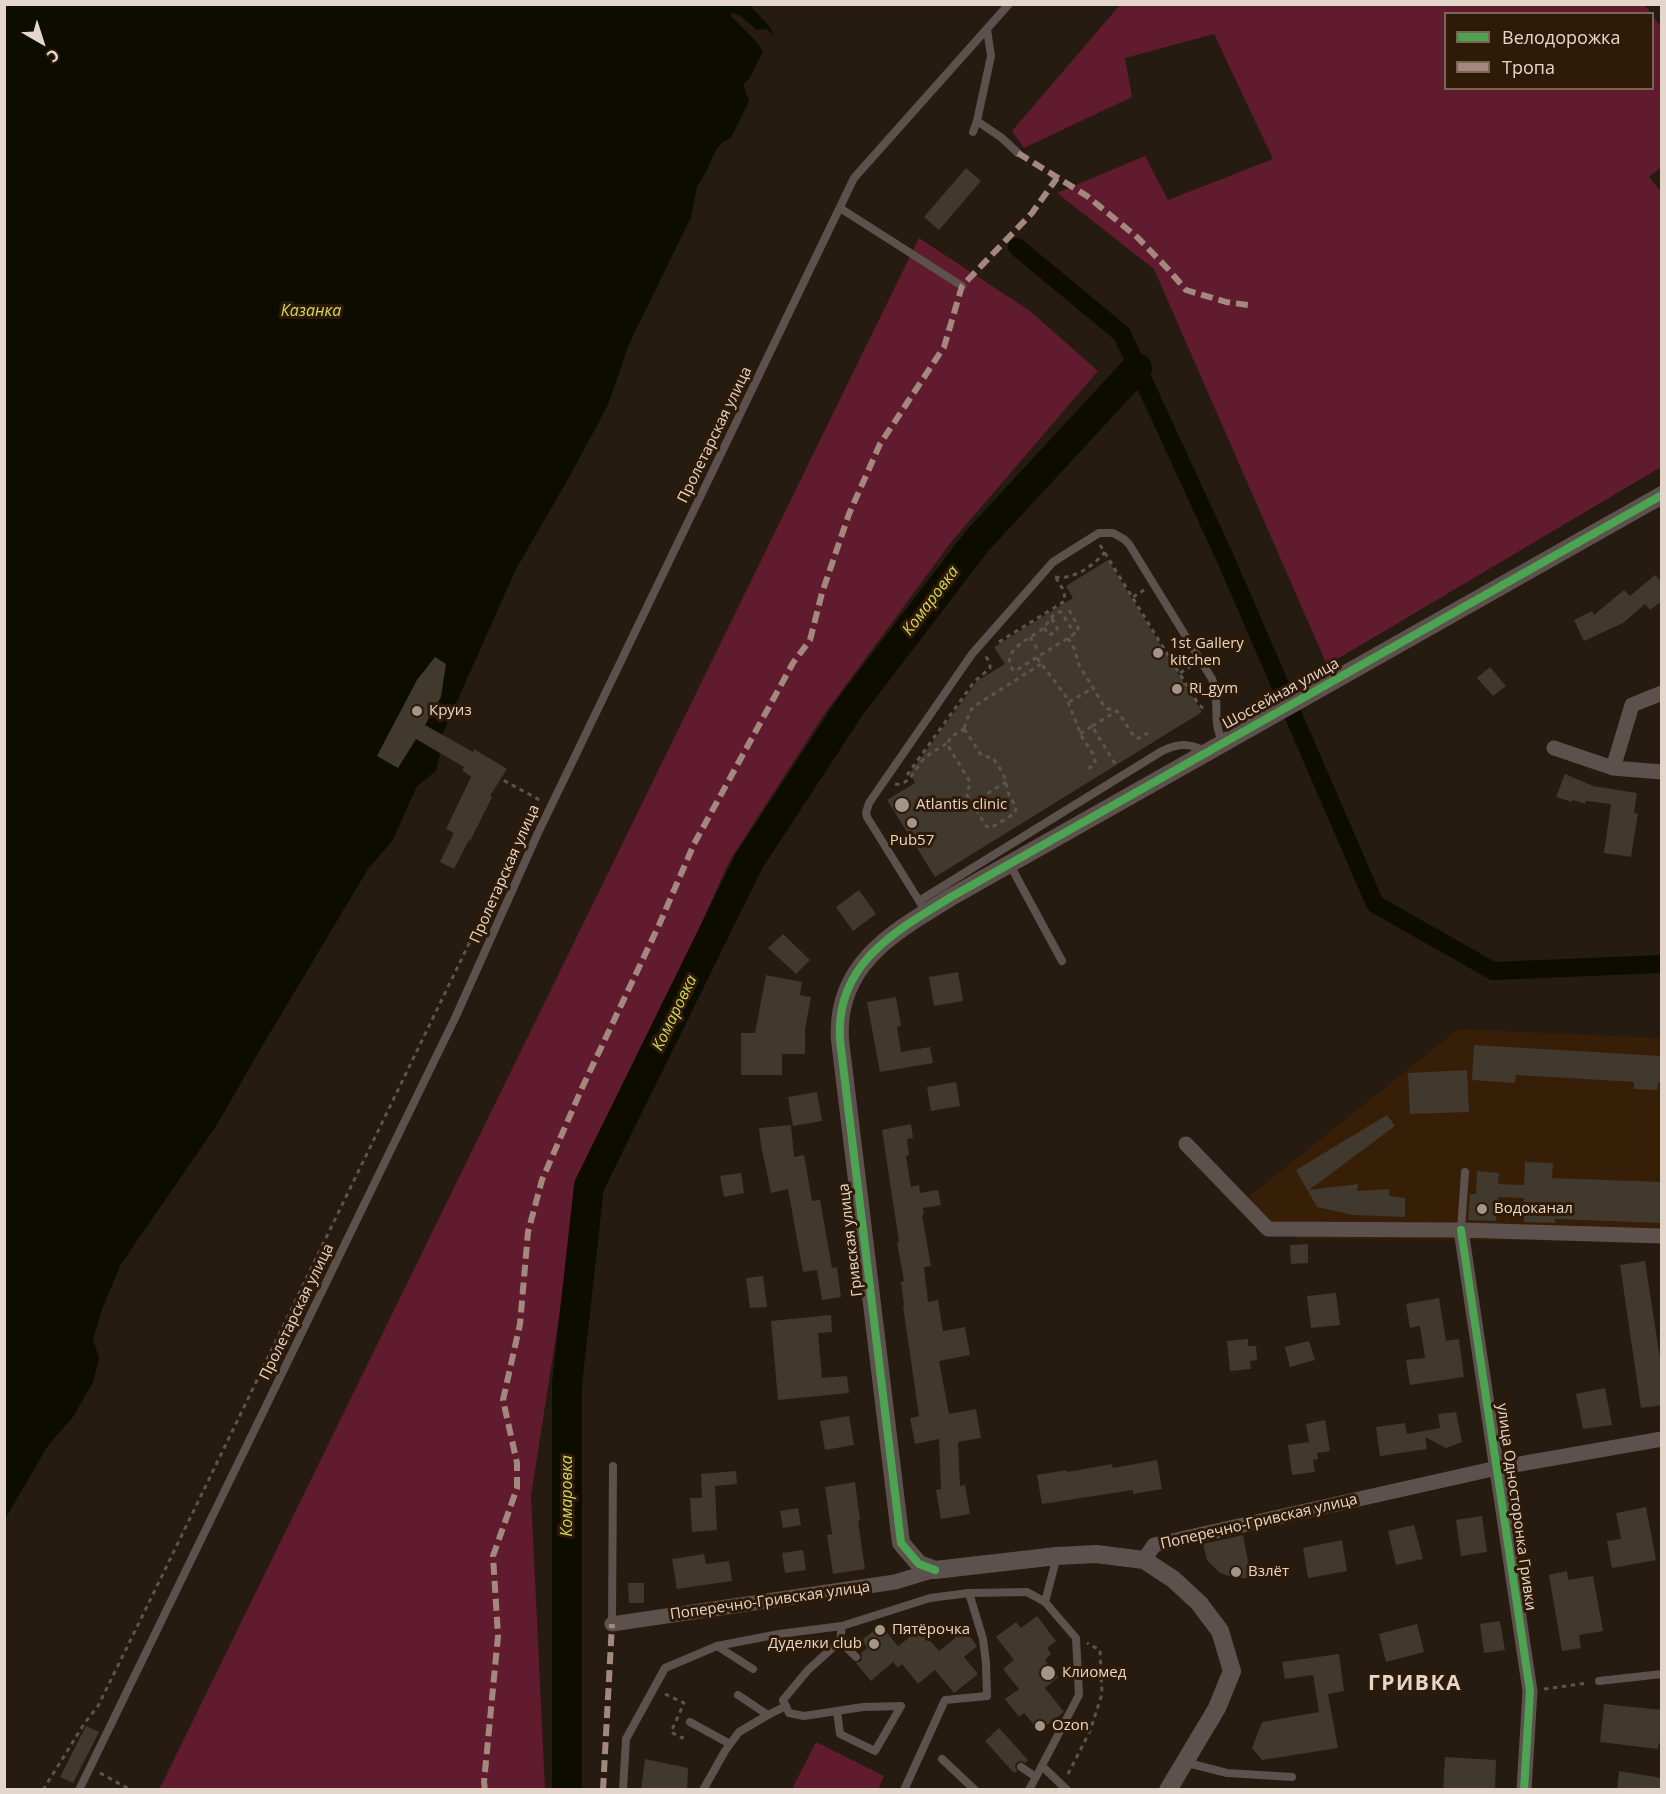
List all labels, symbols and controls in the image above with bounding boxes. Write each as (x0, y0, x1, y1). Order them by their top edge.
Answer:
north arrow (12, 12, 72, 72)
legend (1444, 12, 1654, 90)
text: Велодорожка (1502, 25, 1620, 49)
text: С (42, 44, 64, 68)
text: Тропа (1502, 55, 1555, 79)
water label: Казанка (281, 301, 341, 321)
street label: Пролетарская улица (674, 364, 756, 506)
water label: Комаровка (899, 563, 963, 639)
place label: 1st Gallery kitchen (1170, 635, 1244, 670)
marker: 1st Gallery kitchen (1151, 646, 1165, 660)
street label: Шоссейная улица (1220, 655, 1342, 733)
place label: Ri_gym (1189, 680, 1238, 698)
marker: Ri_gym (1170, 682, 1184, 696)
place label: Круиз (429, 702, 472, 720)
marker: Круиз (410, 704, 424, 718)
marker: Atlantis clinic (893, 796, 911, 814)
place label: Atlantis clinic (916, 796, 1007, 814)
street label: Пролетарская улица (466, 802, 544, 946)
marker: Pub57 (905, 816, 919, 830)
place label: Pub57 (890, 832, 934, 850)
water label: Комаровка (648, 972, 702, 1054)
street label: Гривская улица (835, 1182, 867, 1298)
place label: Водоканал (1494, 1200, 1573, 1218)
marker: Водоканал (1475, 1202, 1489, 1216)
street label: Пролетарская улица (256, 1241, 338, 1383)
street label: улица Односторонка Гривки (1493, 1402, 1539, 1612)
water label: Комаровка (557, 1455, 577, 1537)
street label: Поперечно-Гривская улица (1159, 1491, 1359, 1553)
place label: Взлёт (1248, 1563, 1289, 1581)
marker: Взлёт (1229, 1565, 1243, 1579)
street label: Поперечно-Гривская улица (669, 1578, 871, 1624)
place label: Пятёрочка (892, 1621, 970, 1639)
marker: Пятёрочка (873, 1623, 887, 1637)
place label: Дуделки club (768, 1635, 862, 1653)
marker: Дуделки club (867, 1637, 881, 1651)
marker: Клиомед (1039, 1664, 1057, 1682)
place label: Клиомед (1062, 1664, 1126, 1682)
district label: ГРИВКА (1368, 1671, 1462, 1697)
place label: Ozon (1052, 1717, 1089, 1735)
marker: Ozon (1033, 1719, 1047, 1733)

